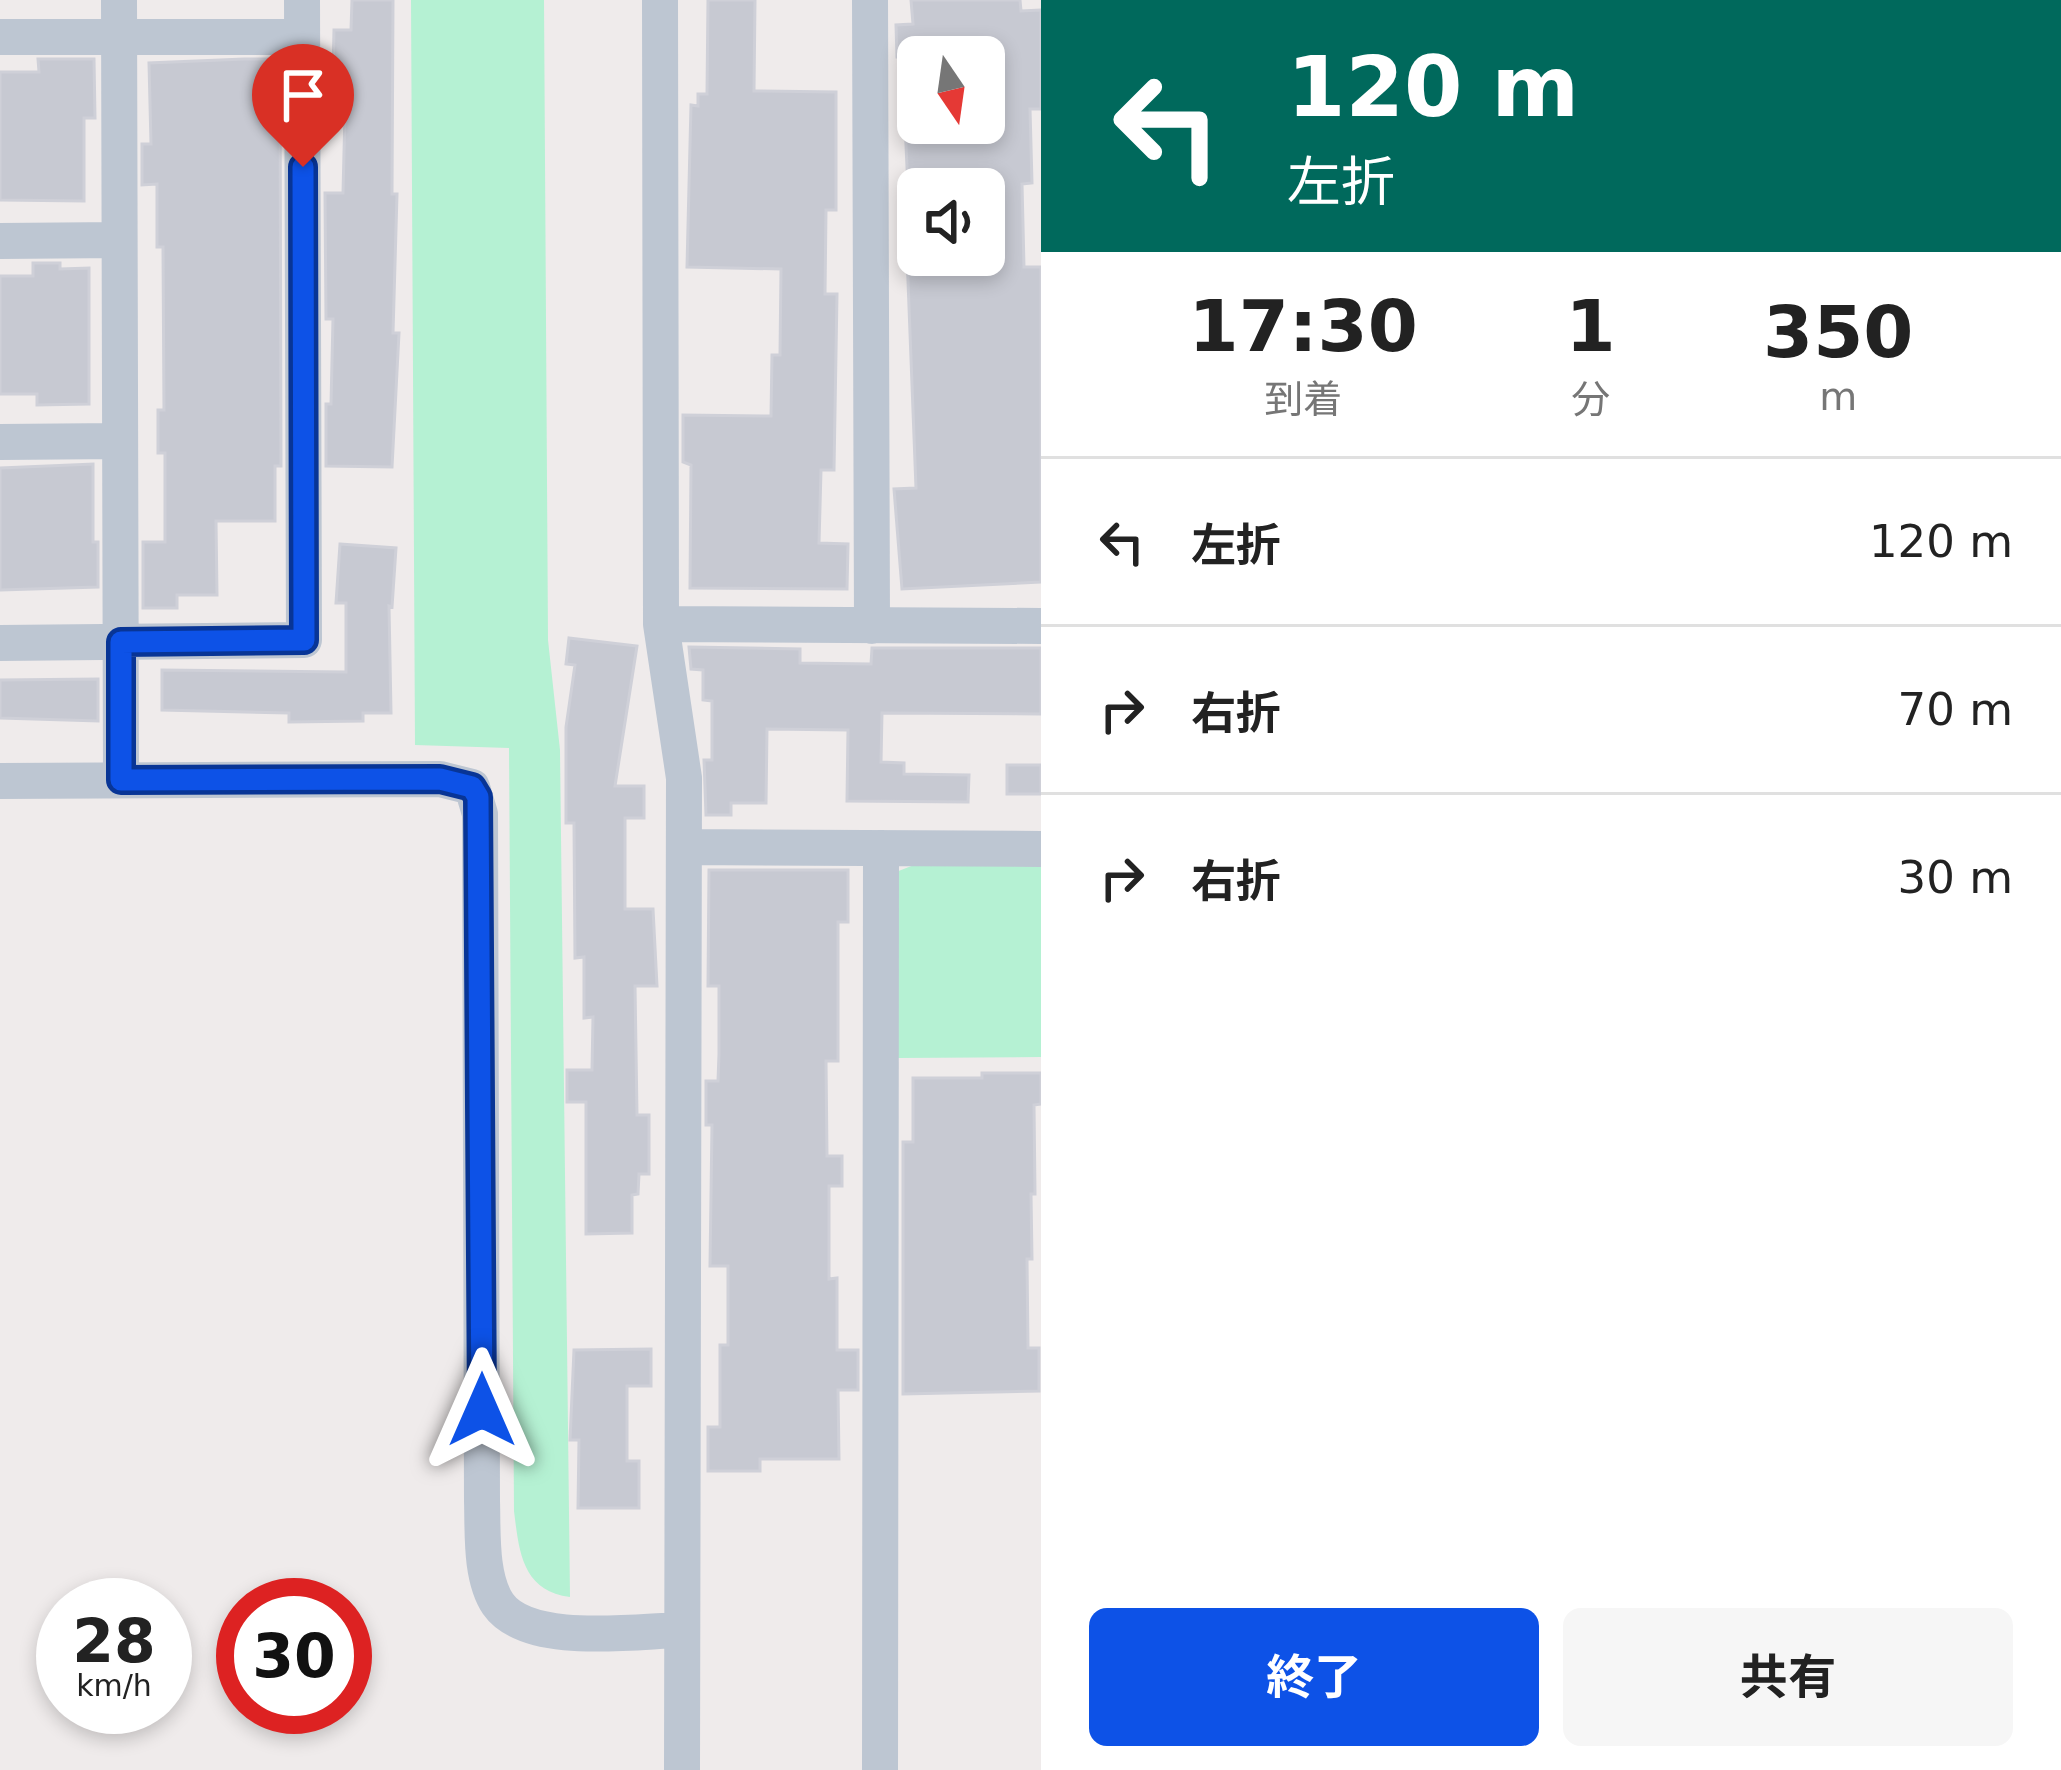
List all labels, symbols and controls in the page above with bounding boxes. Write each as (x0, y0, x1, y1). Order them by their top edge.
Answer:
north arrow (897, 36, 1005, 144)
map controls (897, 36, 1005, 276)
text: 120 m (1287, 38, 1579, 136)
pin (252, 44, 354, 167)
icon: left (1089, 48, 1245, 204)
icon: arrive (270, 62, 336, 128)
text: 左折 (1287, 151, 1395, 214)
button: sound (897, 168, 1005, 276)
text: 17:30 (1189, 284, 1418, 368)
text: 1 (1565, 284, 1615, 368)
text: 350 (1763, 290, 1913, 374)
text: m (1819, 374, 1857, 419)
text: 到着 (1264, 377, 1342, 422)
text: 分 (1571, 377, 1610, 422)
icon: left (1089, 509, 1155, 575)
text: 120 m (1869, 515, 2013, 568)
text: 左折 (1191, 519, 1281, 572)
icon: right (1089, 677, 1155, 743)
text: 70 m (1898, 683, 2013, 736)
text: 右折 (1191, 687, 1281, 740)
icon: right (1089, 845, 1155, 911)
text: 30 m (1898, 851, 2013, 904)
text: 右折 (1191, 855, 1281, 908)
position arrow (419, 1347, 545, 1473)
speed limit sign: 30 (216, 1578, 372, 1734)
text: 28 (72, 1606, 156, 1676)
button: 終了 (1089, 1608, 1539, 1746)
button: 共有 (1563, 1608, 2013, 1746)
text: km/h (76, 1668, 152, 1703)

